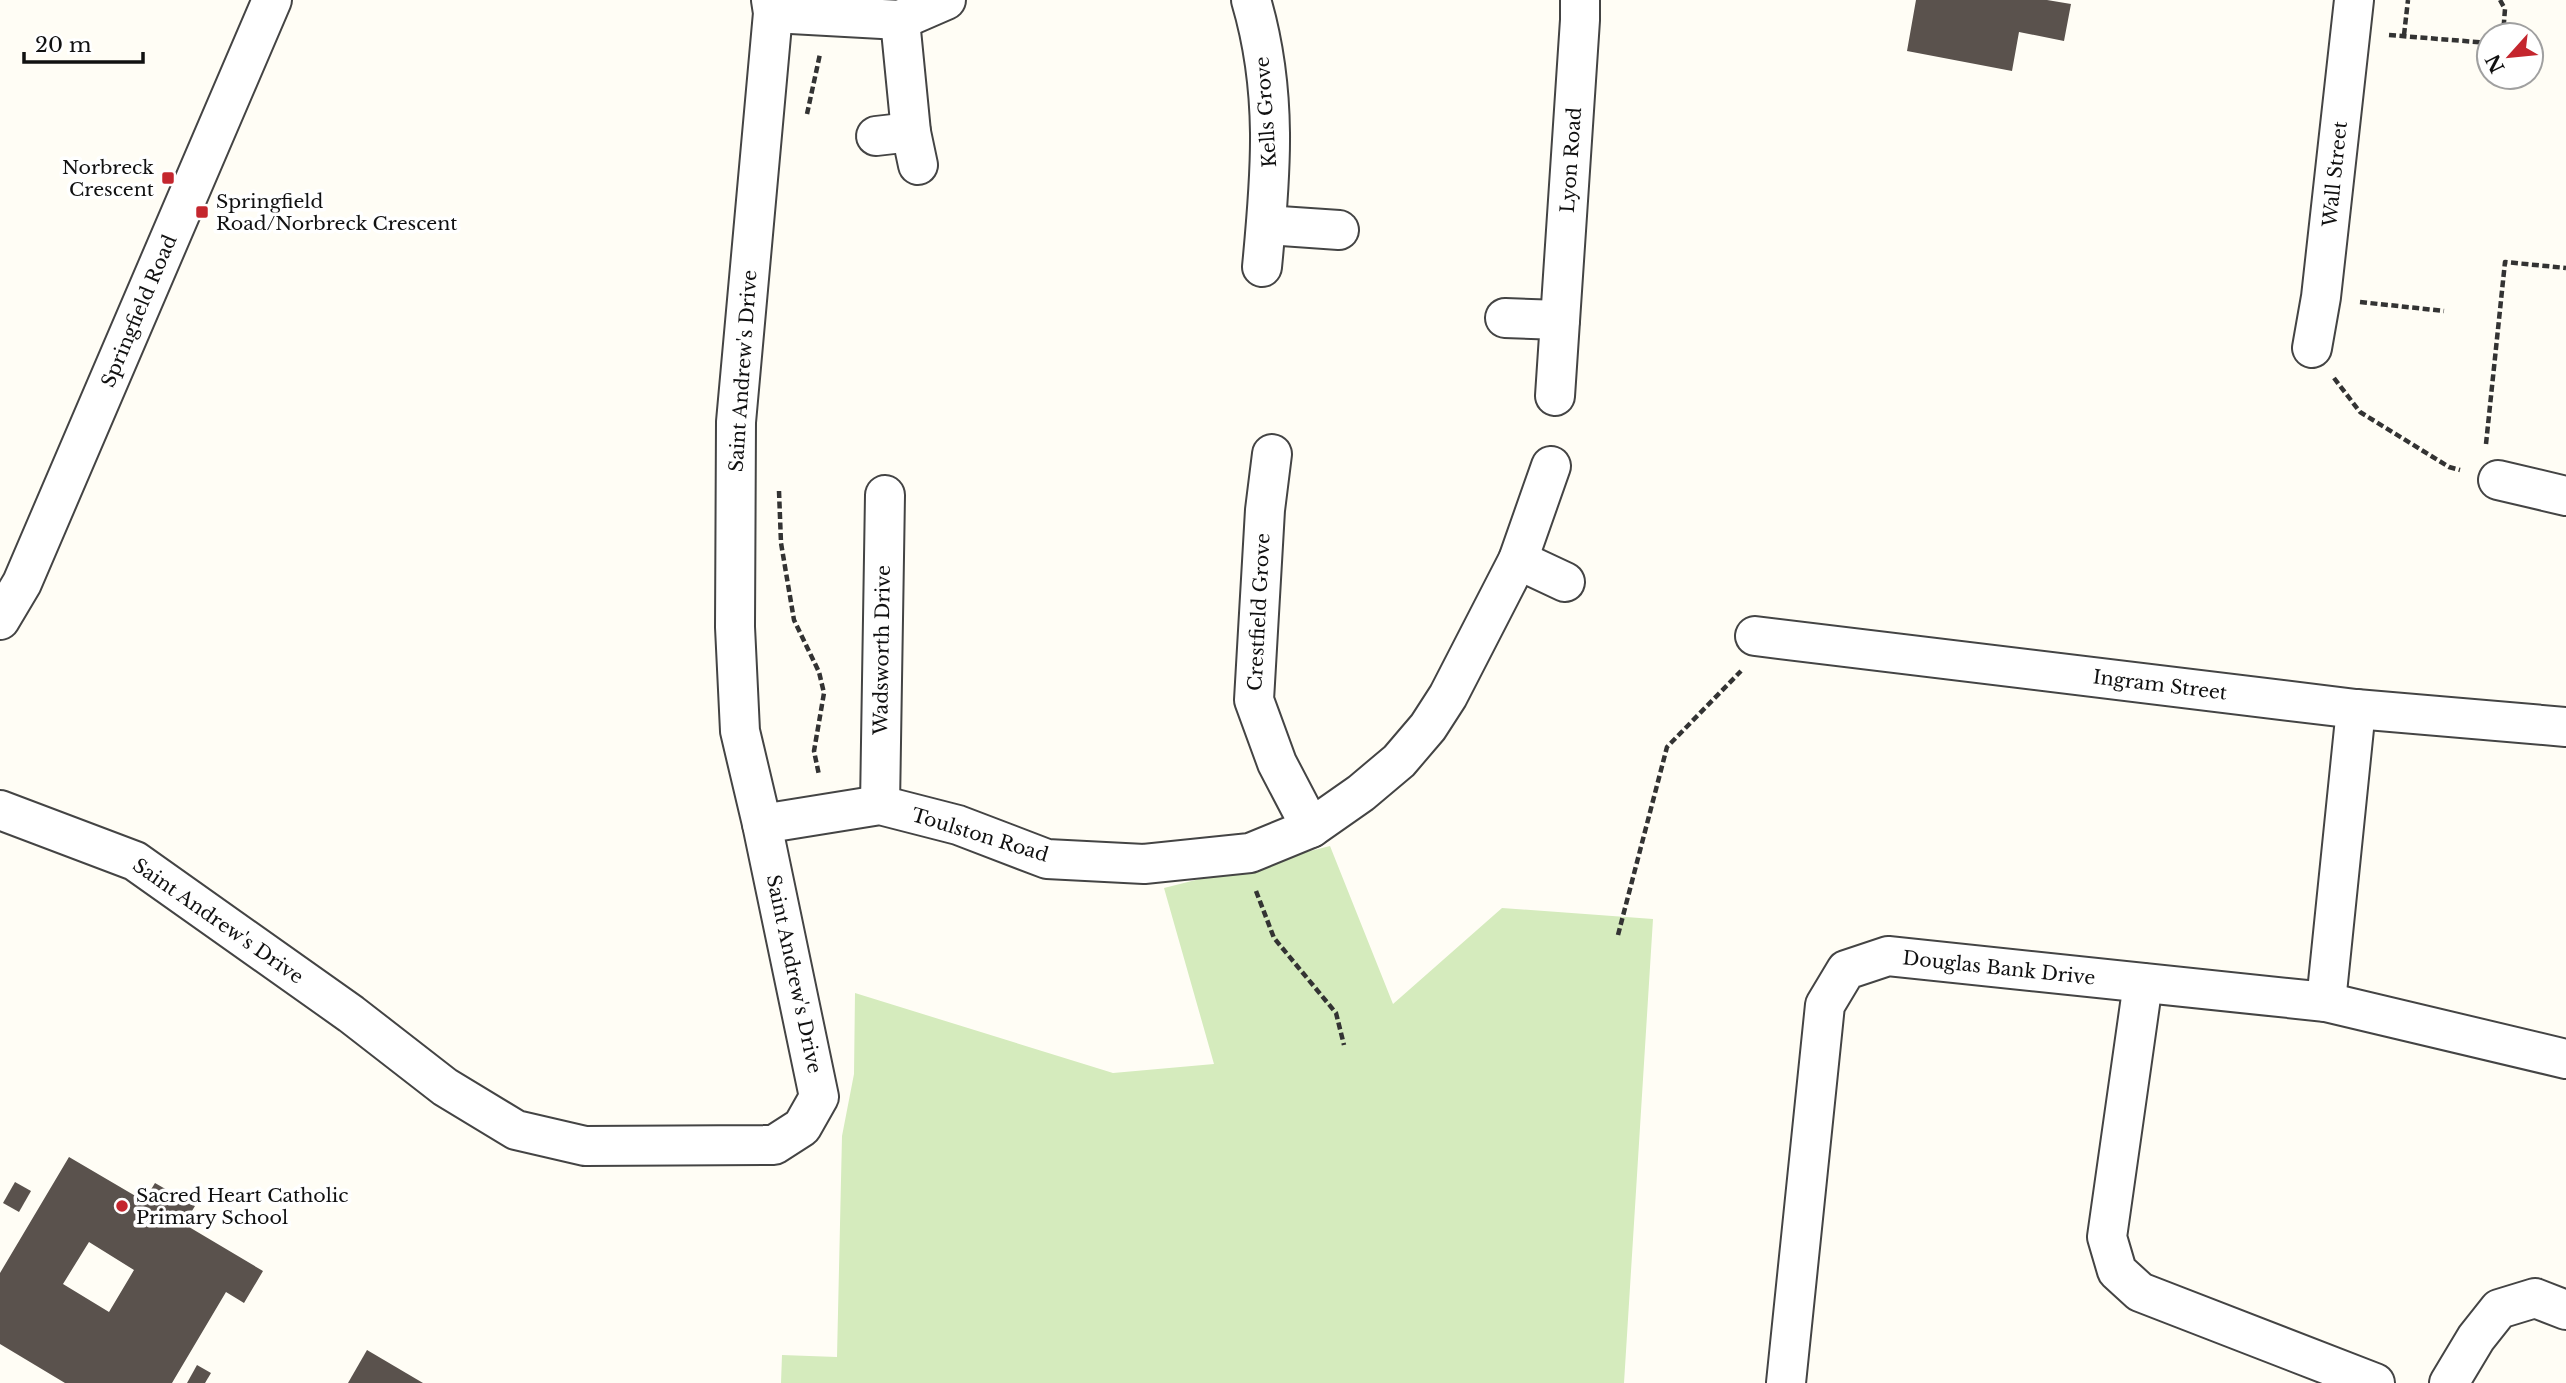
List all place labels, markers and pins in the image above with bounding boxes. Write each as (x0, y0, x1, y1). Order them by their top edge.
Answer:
place label: Norbreck Crescent (62, 156, 155, 201)
marker: Norbreck Crescent (160, 170, 176, 186)
place label: Springfield Road/Norbreck Crescent (216, 190, 458, 235)
marker: Springfield Road/Norbreck Crescent (194, 204, 210, 220)
place label: Sacred Heart Catholic Primary School (136, 1184, 348, 1229)
marker: Sacred Heart Catholic Primary School (114, 1198, 130, 1214)

